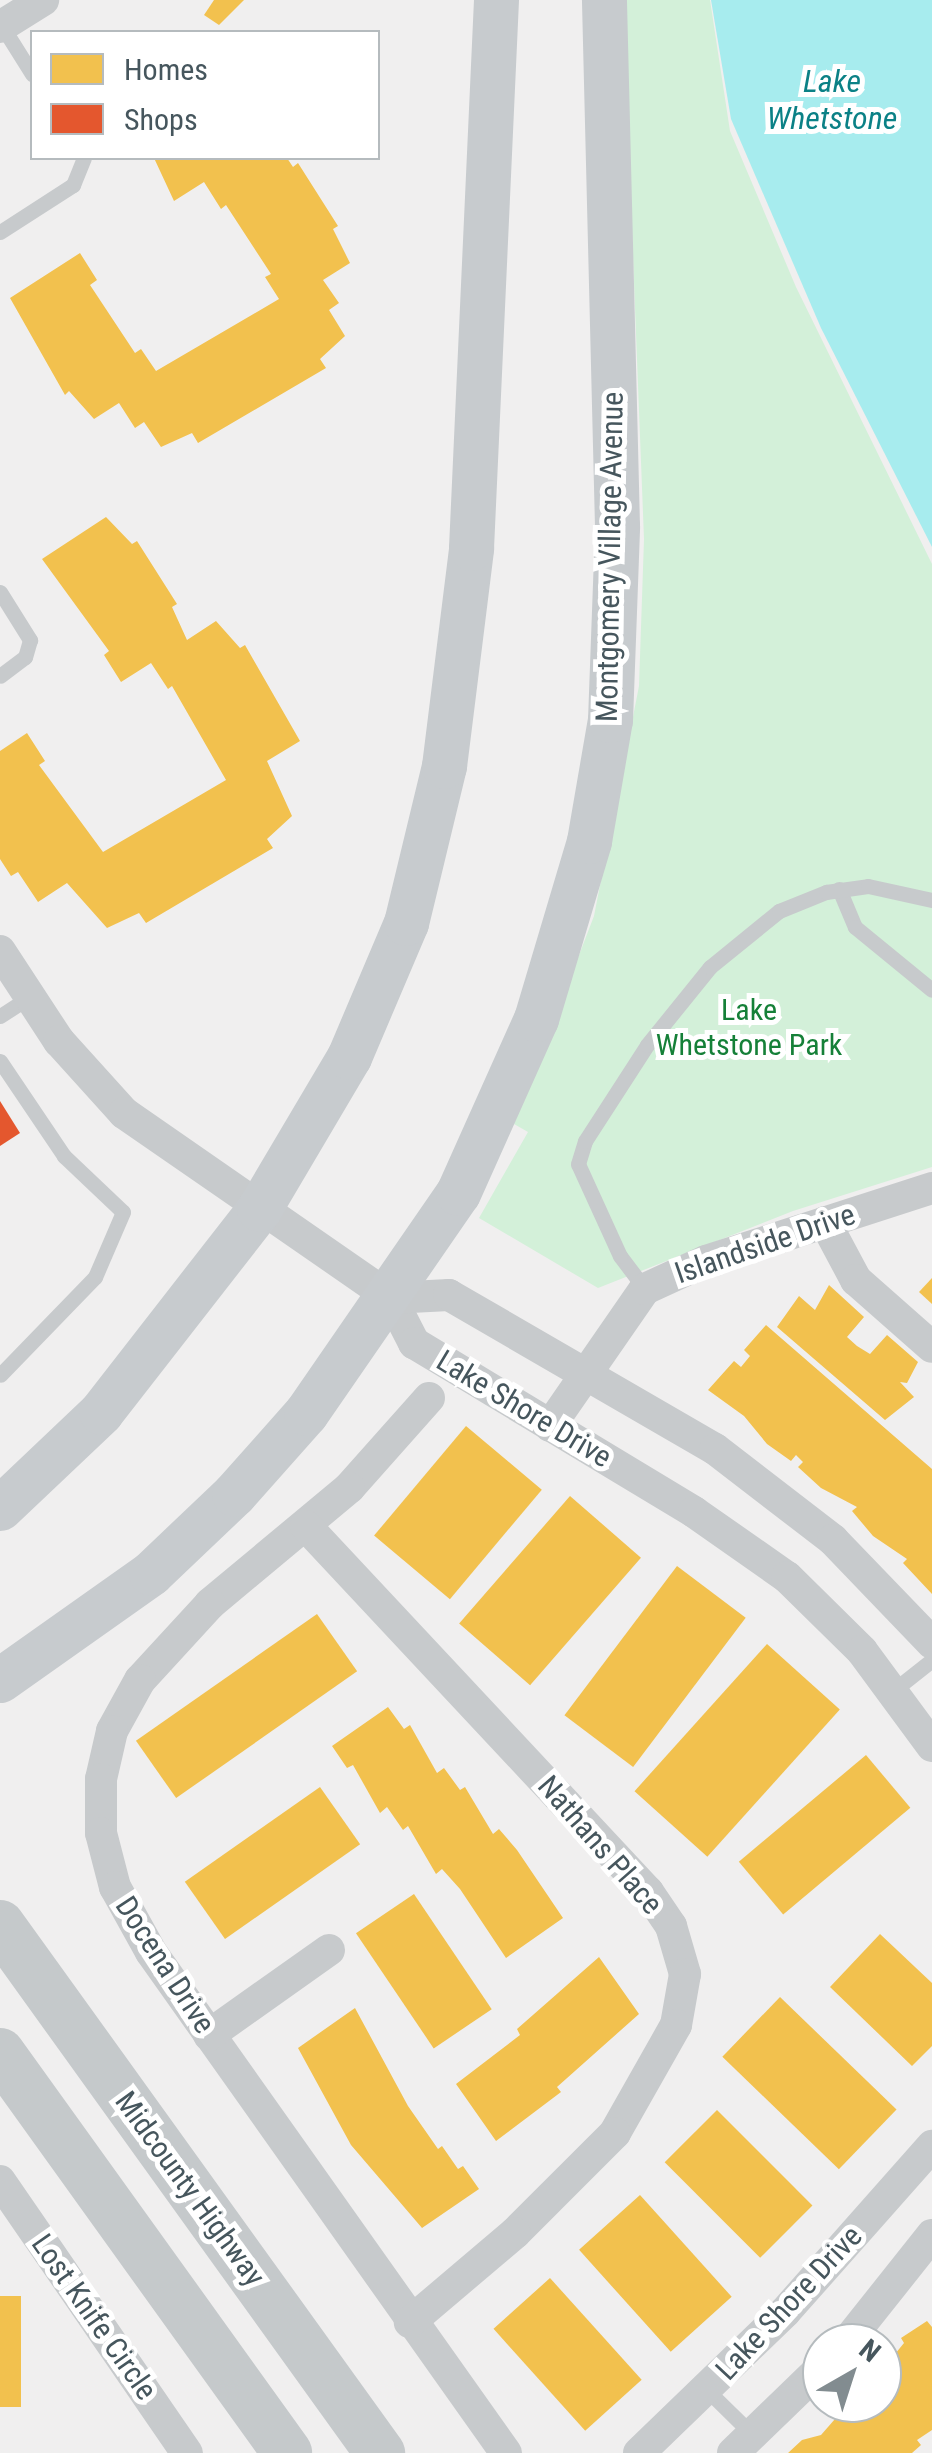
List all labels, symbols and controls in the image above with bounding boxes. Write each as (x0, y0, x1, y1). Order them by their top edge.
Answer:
legend (30, 30, 380, 160)
text: Homes (124, 52, 208, 87)
water label: Lake Whetstone (767, 63, 897, 138)
text: Shops (124, 102, 198, 137)
street label: Montgomery Village Avenue (589, 392, 631, 722)
park label: Lake Whetstone Park (656, 992, 842, 1062)
street label: Islandside Drive (670, 1196, 860, 1292)
street label: Lake Shore Drive (430, 1343, 618, 1475)
street label: Nathans Place (530, 1768, 670, 1922)
street label: Docena Drive (107, 1890, 223, 2040)
street label: Midcounty Highway (107, 2085, 273, 2293)
street label: Lake Shore Drive (708, 2218, 870, 2388)
street label: Lost Knife Circle (24, 2227, 164, 2407)
north arrow (802, 2323, 902, 2423)
text: N (853, 2333, 887, 2369)

